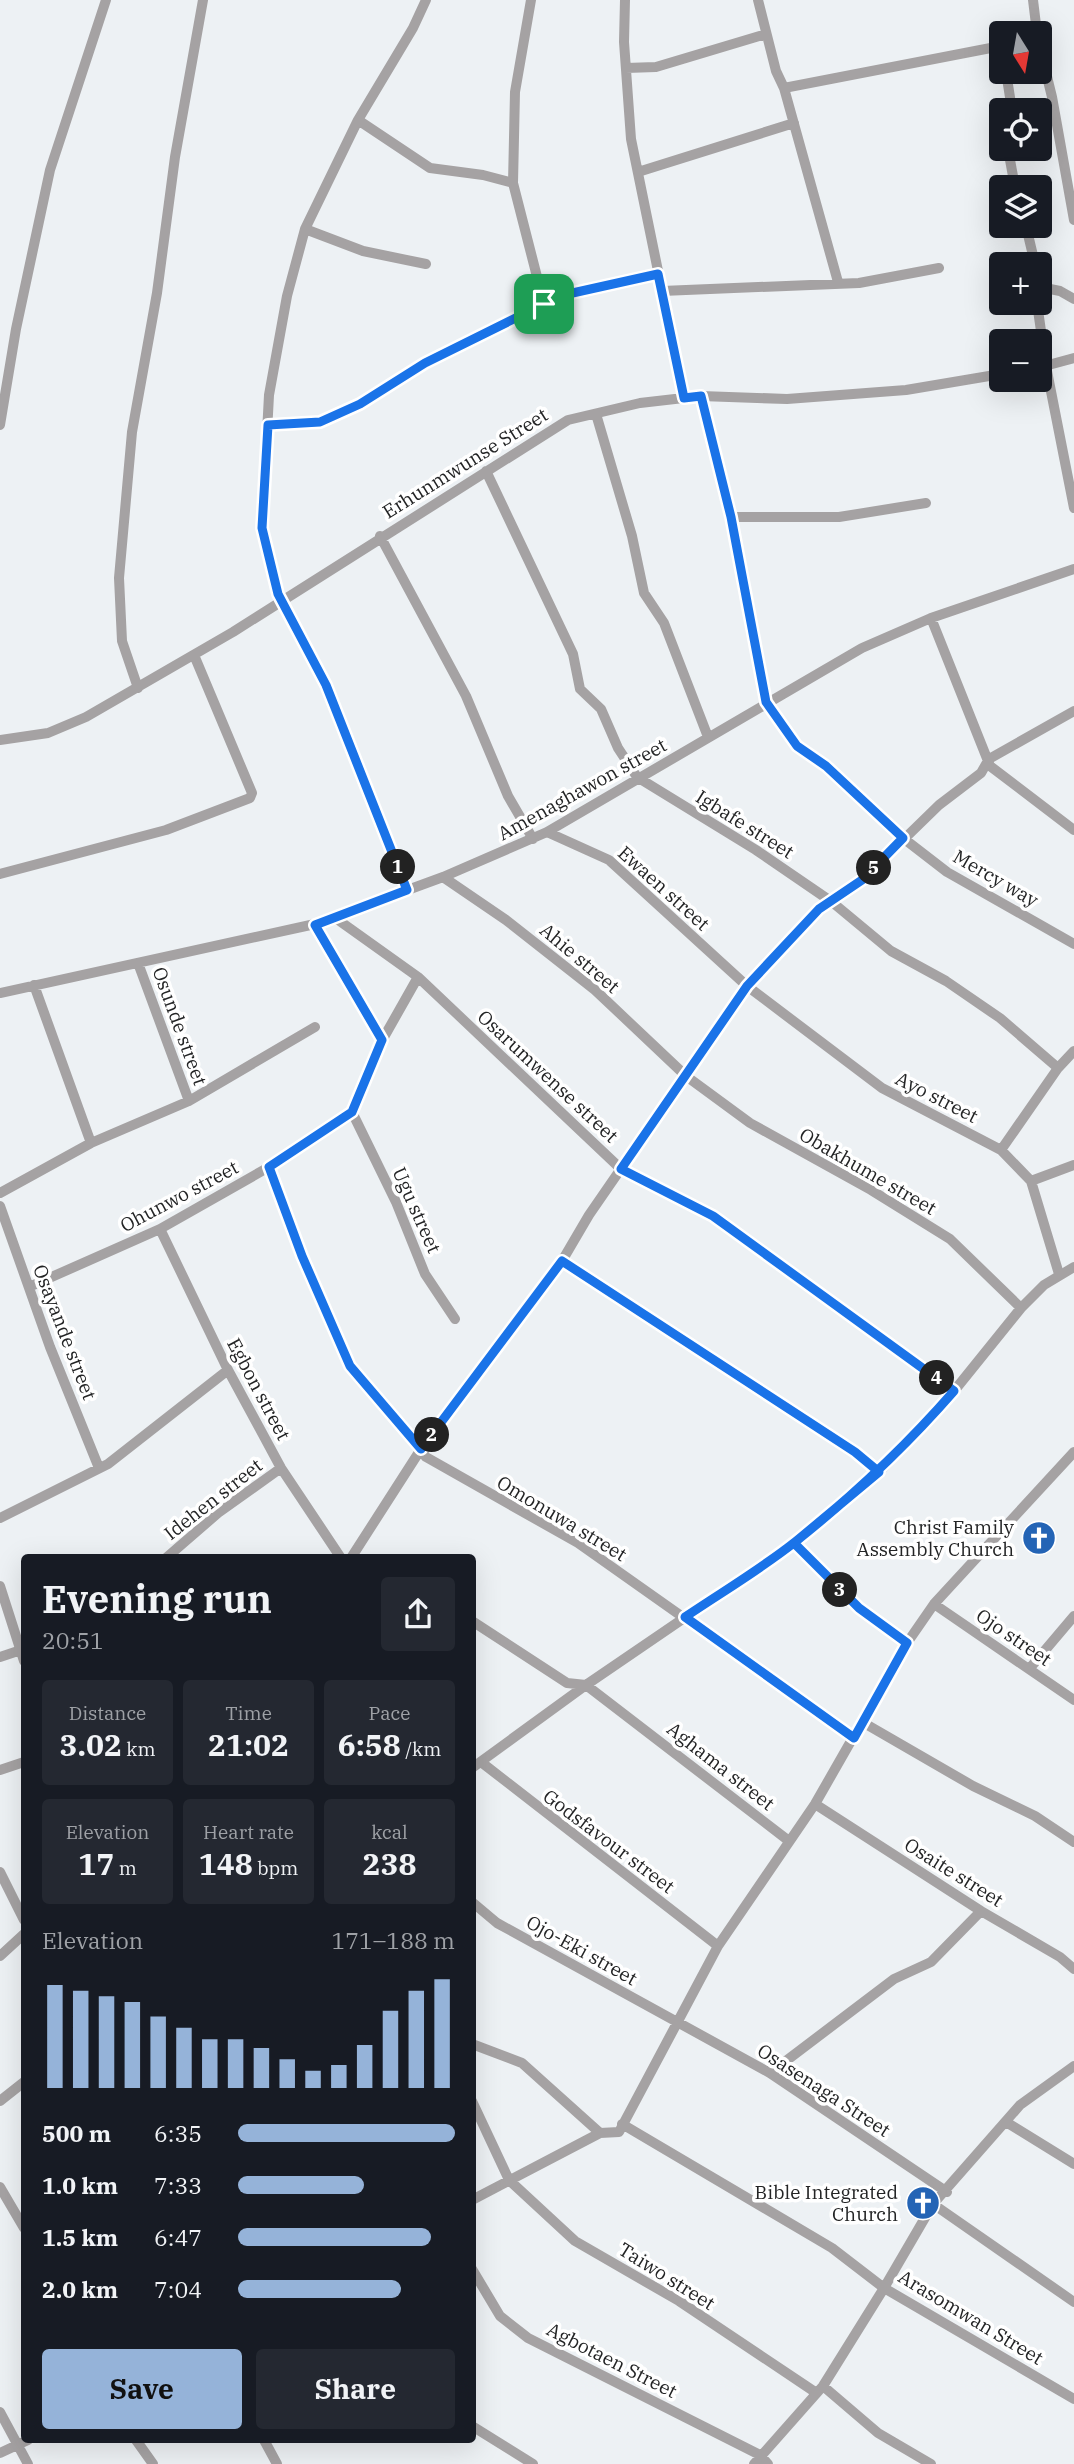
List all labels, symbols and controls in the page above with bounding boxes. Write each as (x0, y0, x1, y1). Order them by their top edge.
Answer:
north arrow (989, 21, 1052, 84)
map controls (989, 21, 1052, 392)
button: locate (989, 98, 1052, 161)
button: layers (989, 175, 1052, 238)
button: + (989, 252, 1052, 315)
pin (514, 274, 574, 334)
icon: arrive (525, 285, 563, 323)
button: − (989, 329, 1052, 392)
street label: Erhunmwunse Street (378, 402, 552, 524)
street label: Amenaghawon street (493, 732, 671, 845)
street label: Igbafe street (692, 784, 799, 864)
street label: Ewaen street (613, 841, 715, 936)
street label: Mercy way (949, 844, 1044, 912)
pin: 1 (380, 850, 416, 884)
pin: 5 (856, 850, 892, 886)
text: 1 (392, 854, 403, 878)
text: 5 (868, 855, 879, 879)
street label: Ahie street (535, 918, 625, 998)
street label: Osunde street (147, 964, 213, 1089)
street label: Osarumwense street (473, 1005, 624, 1148)
street label: Ayo street (892, 1066, 982, 1128)
street label: Obakhume street (795, 1122, 941, 1220)
street label: Ohunwo street (116, 1155, 242, 1237)
street label: Ugu street (387, 1163, 447, 1257)
street label: Osayande street (28, 1261, 102, 1403)
street label: Egbon street (222, 1334, 296, 1445)
pin: 4 (920, 1360, 954, 1396)
text: 4 (931, 1365, 942, 1389)
pin: 2 (414, 1418, 450, 1452)
text: 2 (426, 1422, 437, 1446)
street label: Idehen street (159, 1453, 267, 1545)
street label: Omonuwa street (493, 1470, 631, 1566)
place label: Christ Family Assembly Church (857, 1515, 1015, 1561)
church icon: Christ Family Assembly Church (1020, 1519, 1058, 1557)
pin: 3 (822, 1572, 858, 1608)
text: Evening run (42, 1574, 272, 1623)
button: share (381, 1577, 455, 1651)
text: 3 (834, 1577, 845, 1601)
street label: Ojo street (972, 1603, 1057, 1671)
text: 20:51 (42, 1625, 104, 1655)
text: Distance (69, 1701, 146, 1725)
text: Time (225, 1701, 272, 1725)
text: Pace (369, 1701, 410, 1725)
street label: Aghama street (662, 1717, 780, 1816)
text: 3.02 (59, 1725, 122, 1764)
text: 21:02 (208, 1725, 289, 1764)
text: 6:58 (338, 1725, 401, 1764)
text: km (122, 1737, 156, 1761)
text: /km (401, 1737, 441, 1761)
street label: Godsfavour street (538, 1784, 680, 1898)
text: Elevation (66, 1820, 149, 1844)
text: Heart rate (203, 1820, 294, 1844)
text: kcal (371, 1820, 408, 1844)
street label: Osaite street (900, 1832, 1008, 1912)
text: 17 (78, 1844, 114, 1883)
text: 148 (199, 1844, 253, 1883)
text: 238 (363, 1844, 417, 1883)
text: m (114, 1856, 137, 1880)
text: bpm (253, 1856, 298, 1880)
street label: Ojo-Eki street (522, 1910, 642, 1990)
text: Elevation (42, 1925, 143, 1955)
text: 171–188 m (331, 1925, 455, 1955)
street label: Osasenaga Street (753, 2038, 895, 2142)
text: 500 m (42, 2118, 111, 2148)
text: 6:35 (154, 2118, 202, 2148)
text: 1.0 km (42, 2170, 118, 2200)
text: 7:33 (154, 2170, 202, 2200)
place label: Bible Integrated Church (754, 2180, 898, 2226)
church icon: Bible Integrated Church (904, 2184, 942, 2222)
text: 1.5 km (42, 2222, 118, 2252)
text: 6:47 (154, 2222, 202, 2252)
street label: Taiwo street (614, 2237, 720, 2315)
street label: Arasomwan Street (894, 2264, 1048, 2370)
text: 2.0 km (42, 2274, 118, 2304)
text: 7:04 (154, 2274, 202, 2304)
street label: Agbotaen Street (543, 2317, 681, 2403)
button: Save (42, 2349, 242, 2429)
button: Share (256, 2349, 455, 2429)

